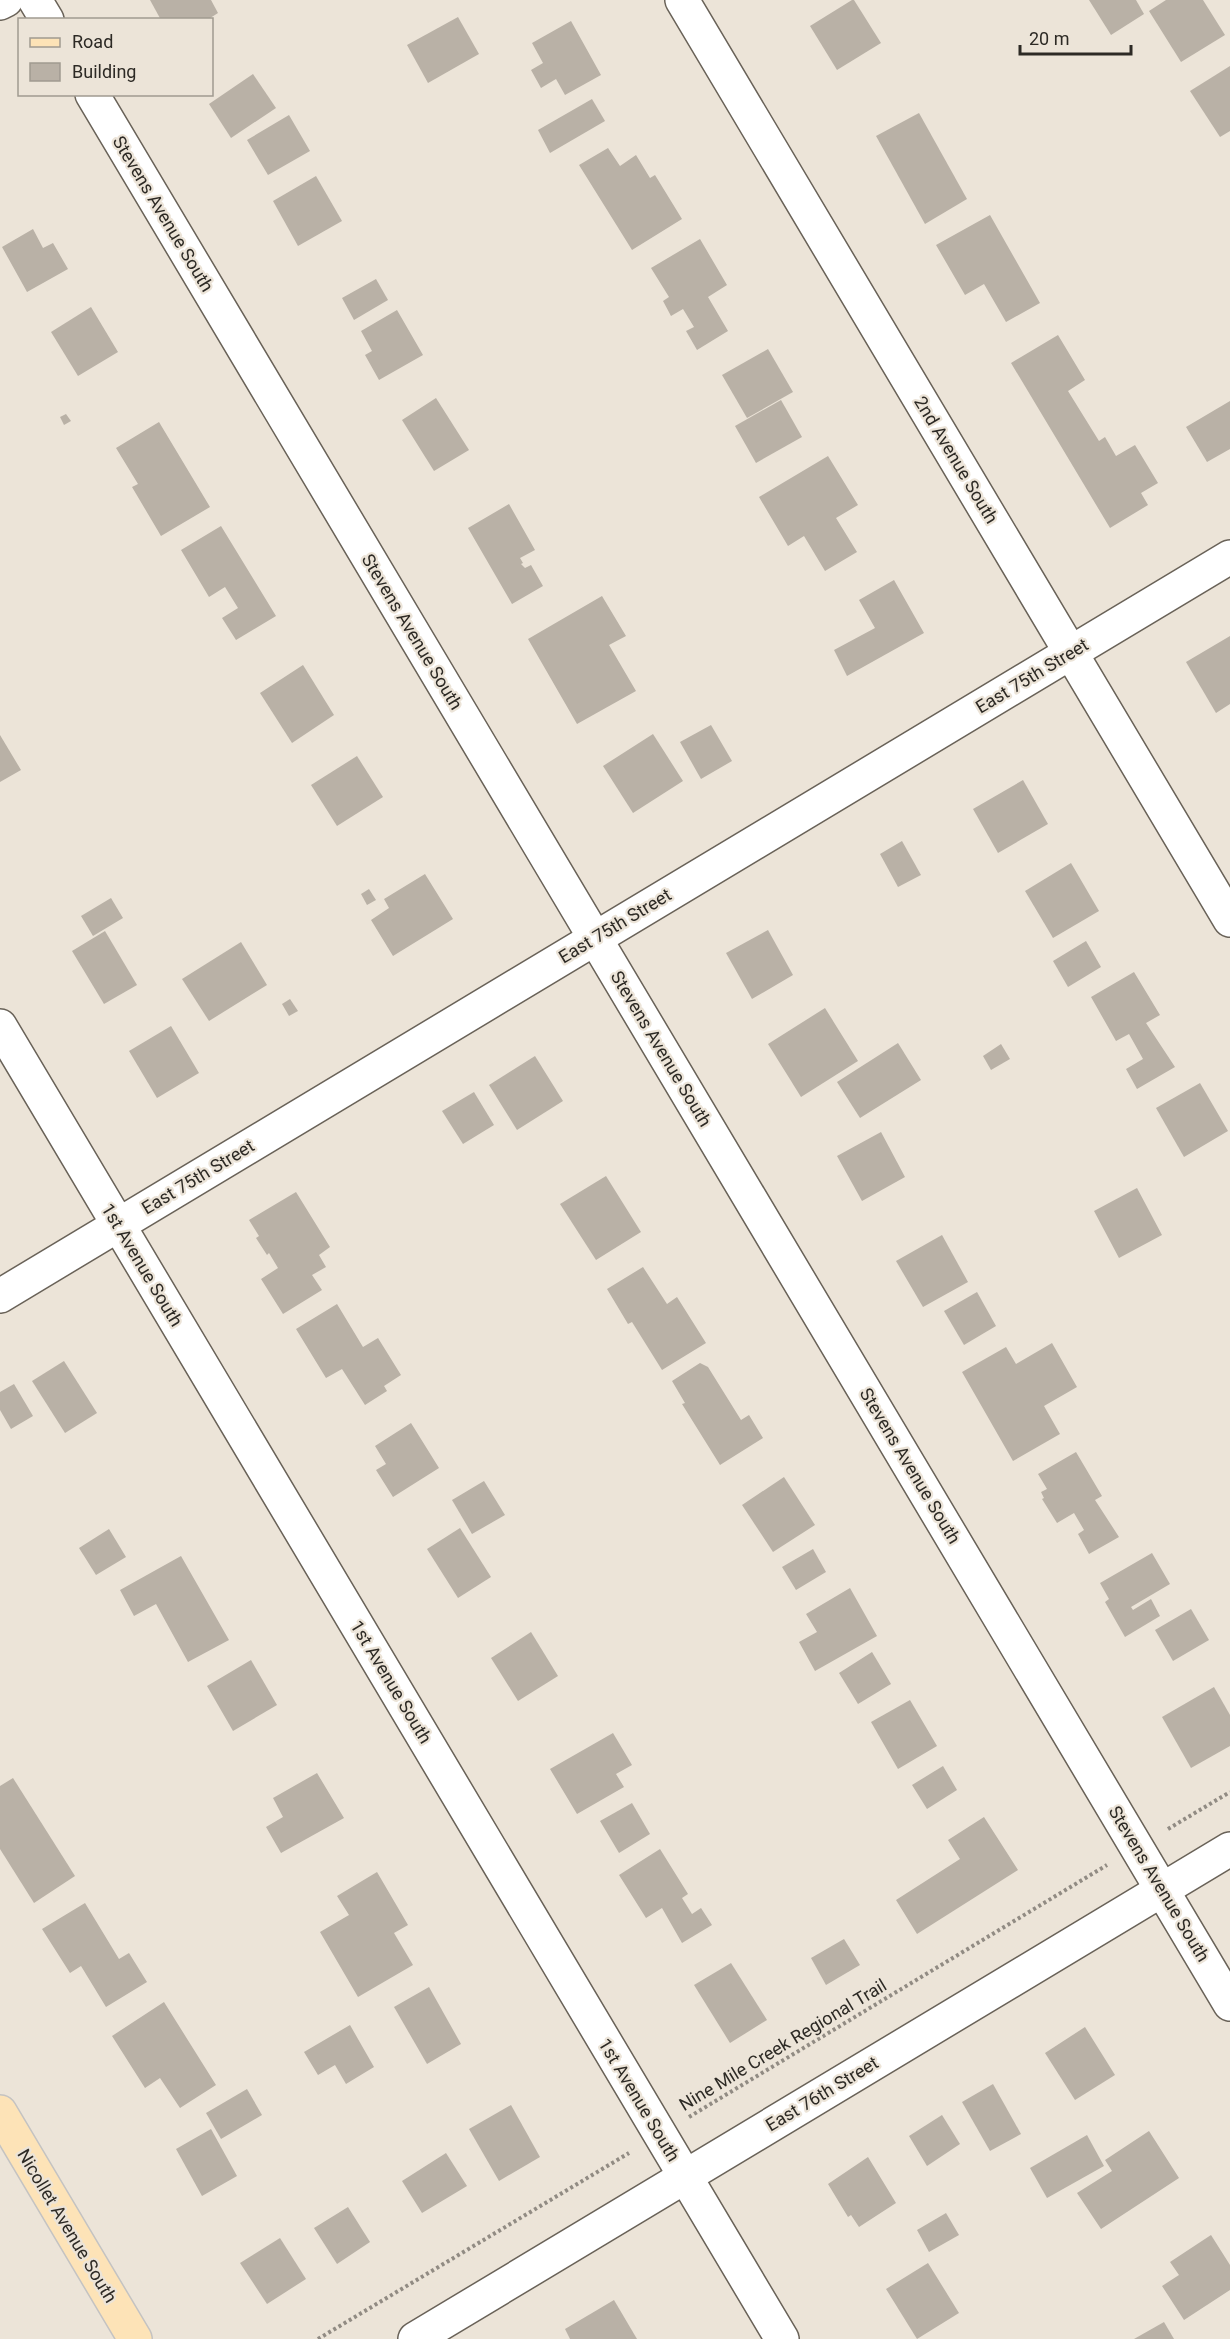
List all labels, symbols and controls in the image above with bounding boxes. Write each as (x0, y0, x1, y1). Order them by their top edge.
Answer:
legend (18, 18, 213, 96)
scale bar (1020, 18, 1131, 56)
text: 20 m (1029, 28, 1069, 49)
text: Road (72, 31, 113, 52)
text: Building (72, 61, 136, 82)
street label: Stevens Avenue South (109, 132, 218, 295)
street label: 2nd Avenue South (910, 392, 1003, 527)
street label: Stevens Avenue South (358, 550, 467, 713)
street label: East 75th Street (972, 634, 1092, 717)
street label: East 75th Street (555, 884, 675, 967)
street label: Stevens Avenue South (607, 967, 716, 1130)
street label: East 75th Street (138, 1135, 258, 1218)
street label: 1st Avenue South (97, 1199, 187, 1330)
street label: Stevens Avenue South (856, 1384, 965, 1547)
street label: 1st Avenue South (346, 1616, 436, 1747)
street label: Stevens Avenue South (1105, 1802, 1214, 1965)
street label: Nine Mile Creek Regional Trail (675, 1974, 890, 2115)
street label: 1st Avenue South (594, 2034, 684, 2165)
street label: East 76th Street (762, 2052, 882, 2135)
street label: Nicollet Avenue South (13, 2145, 122, 2306)

